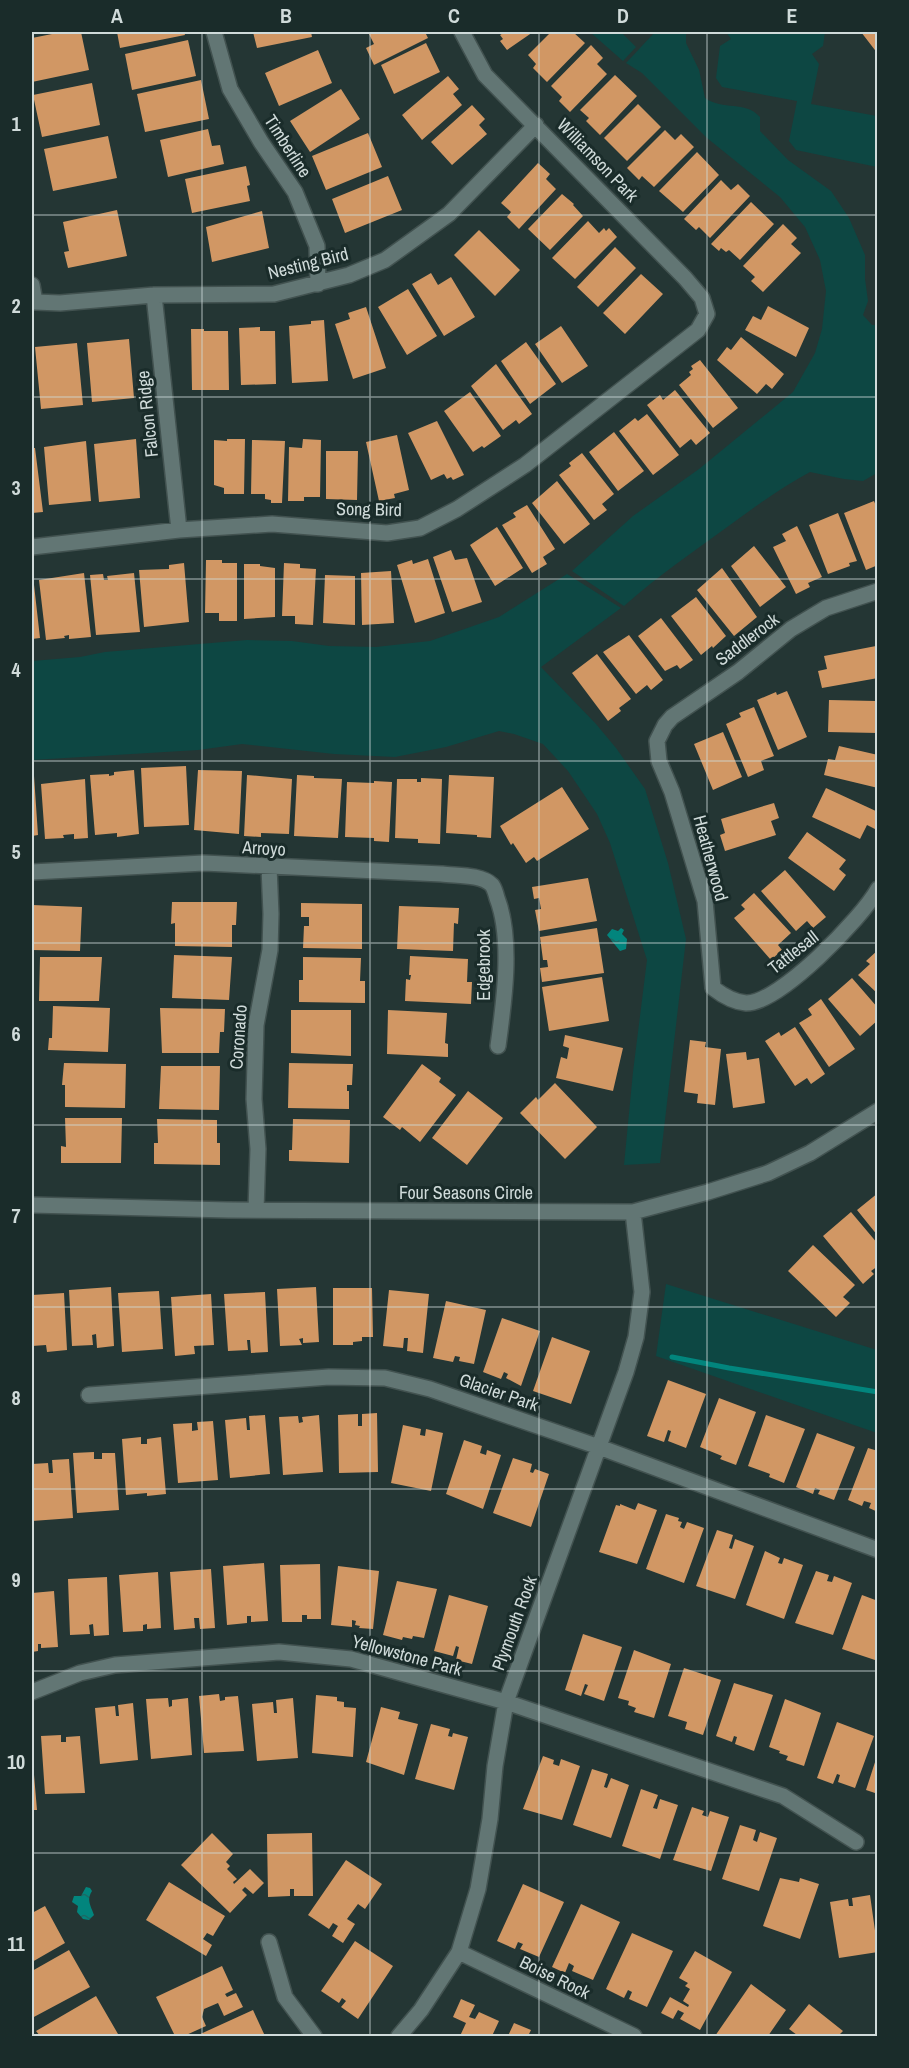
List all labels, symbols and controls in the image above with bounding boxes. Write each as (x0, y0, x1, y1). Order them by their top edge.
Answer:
text: A (111, 2, 123, 29)
text: B (280, 2, 292, 29)
text: C (448, 2, 460, 29)
text: D (617, 2, 629, 29)
text: E (787, 2, 798, 29)
text: 1 (11, 110, 21, 137)
street label: Timberline (258, 110, 318, 182)
street label: Williamson Park (552, 113, 645, 208)
street label: Nesting Bird (265, 241, 351, 285)
text: 2 (11, 292, 21, 319)
street label: Falcon Ridge (130, 369, 164, 459)
text: 3 (11, 474, 21, 501)
street label: Song Bird (336, 496, 402, 522)
street label: Saddlerock (710, 606, 784, 671)
text: 4 (11, 656, 21, 683)
street label: Heatherwood (688, 812, 734, 904)
street label: Arroyo (241, 834, 286, 862)
text: 5 (11, 838, 21, 865)
street label: Tattlesall (763, 924, 823, 980)
street label: Edgebrook (471, 929, 496, 1001)
street label: Coronado (223, 1004, 253, 1070)
text: 6 (11, 1020, 21, 1047)
street label: Four Seasons Circle (399, 1180, 533, 1205)
text: 7 (11, 1202, 21, 1229)
street label: Glacier Park (456, 1367, 542, 1417)
text: 8 (11, 1384, 21, 1411)
text: 9 (11, 1566, 21, 1593)
street label: Plymouth Rock (485, 1572, 543, 1674)
street label: Yellowstone Park (349, 1628, 465, 1682)
text: 10 (7, 1748, 25, 1775)
text: 11 (7, 1930, 26, 1957)
street label: Boise Rock (516, 1949, 595, 2005)

